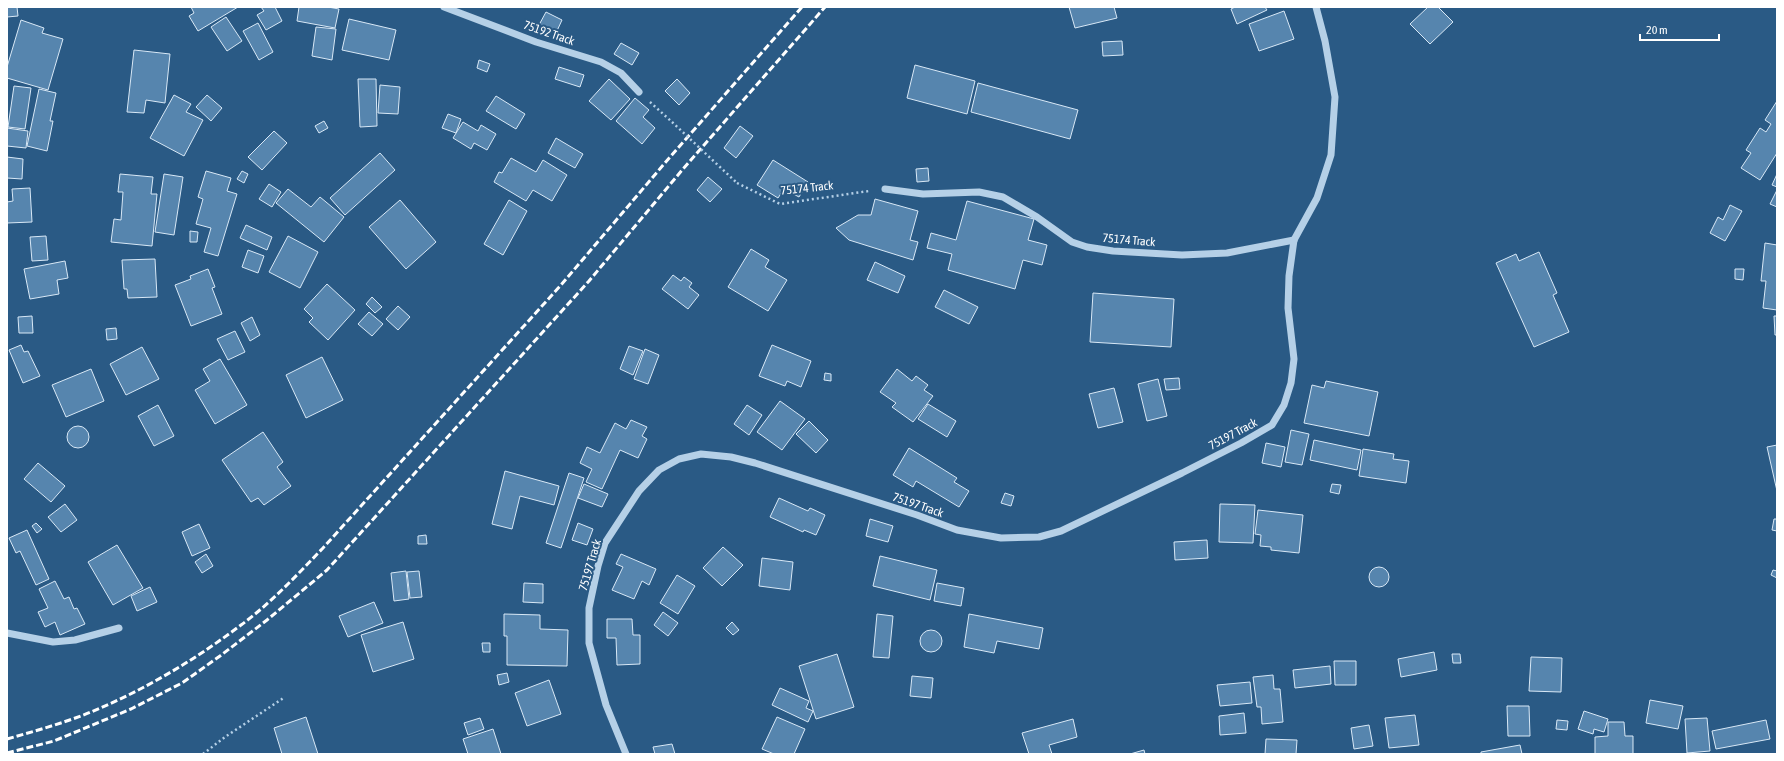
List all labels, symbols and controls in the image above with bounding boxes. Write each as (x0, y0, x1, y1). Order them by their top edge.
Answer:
scale bar (1640, 16, 1719, 42)
street label: 75192 Track (522, 18, 577, 48)
text: 20 m (1646, 23, 1668, 37)
street label: 75174 Track (780, 178, 835, 198)
street label: 75174 Track (1102, 231, 1157, 249)
street label: 75197 Track (1206, 415, 1260, 453)
street label: 75197 Track (891, 490, 946, 520)
street label: 75197 Track (576, 537, 604, 592)

